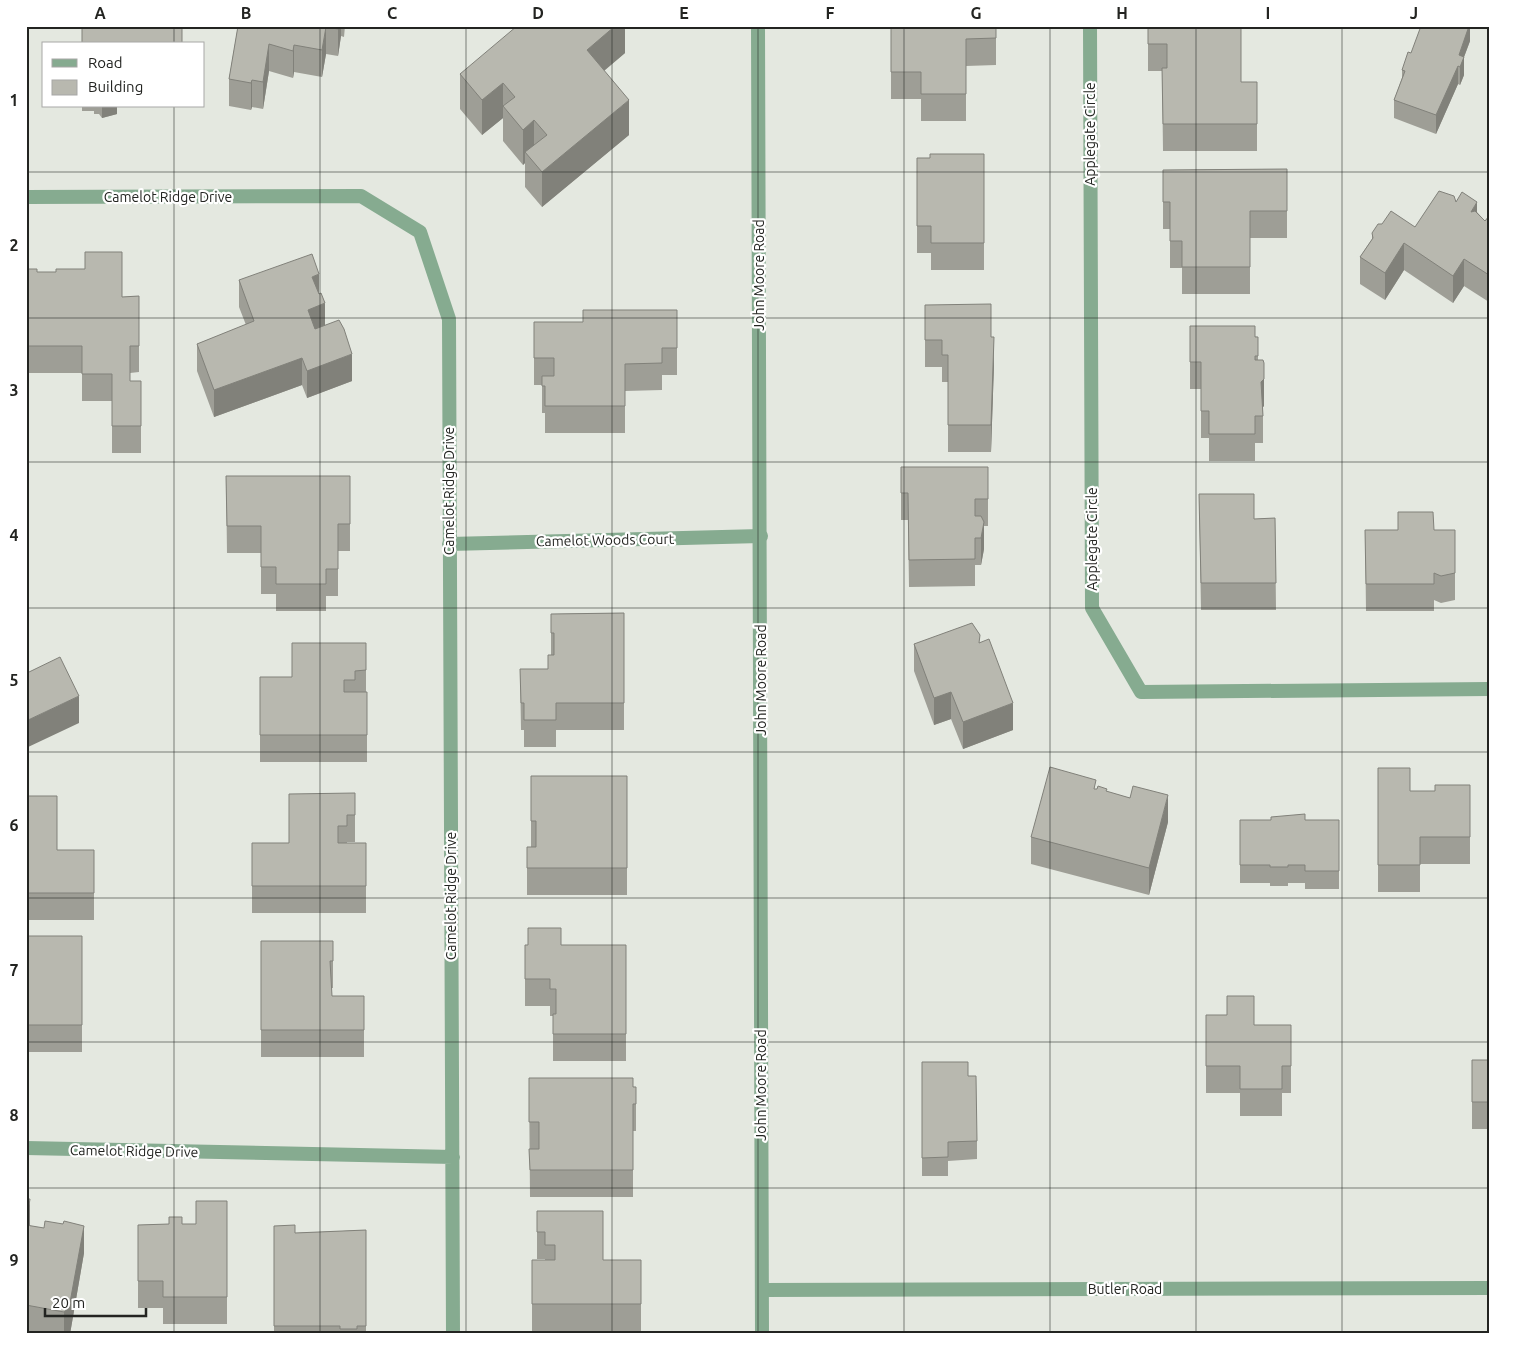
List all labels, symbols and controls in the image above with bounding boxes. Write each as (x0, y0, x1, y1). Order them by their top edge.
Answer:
text: A (94, 4, 106, 22)
text: B (241, 4, 251, 22)
text: C (387, 4, 397, 22)
text: D (532, 4, 544, 22)
text: E (679, 4, 689, 22)
text: F (826, 4, 835, 22)
text: G (970, 4, 982, 22)
text: H (1116, 4, 1128, 22)
text: I (1266, 4, 1270, 22)
text: J (1410, 4, 1418, 22)
legend (42, 42, 205, 108)
text: Road (88, 54, 123, 71)
text: Building (88, 78, 143, 95)
street label: Applegate Circle (1082, 82, 1098, 186)
text: 1 (9, 91, 19, 109)
street label: Camelot Ridge Drive (104, 189, 232, 205)
street label: John Moore Road (751, 219, 767, 331)
text: 2 (9, 236, 19, 254)
text: 3 (9, 381, 19, 399)
street label: Camelot Ridge Drive (441, 427, 457, 555)
street label: Applegate Circle (1084, 487, 1100, 591)
text: 4 (9, 526, 19, 544)
street label: Camelot Woods Court (536, 531, 675, 549)
street label: John Moore Road (753, 624, 769, 736)
text: 5 (9, 671, 19, 689)
text: 6 (9, 816, 19, 834)
street label: Camelot Ridge Drive (443, 832, 459, 960)
text: 7 (9, 961, 19, 979)
street label: John Moore Road (753, 1029, 769, 1141)
text: 8 (9, 1106, 19, 1124)
street label: Camelot Ridge Drive (70, 1142, 198, 1160)
text: 9 (9, 1251, 19, 1269)
street label: Butler Road (1088, 1281, 1162, 1297)
scale bar (45, 1285, 146, 1317)
text: 20 m (52, 1294, 85, 1311)

